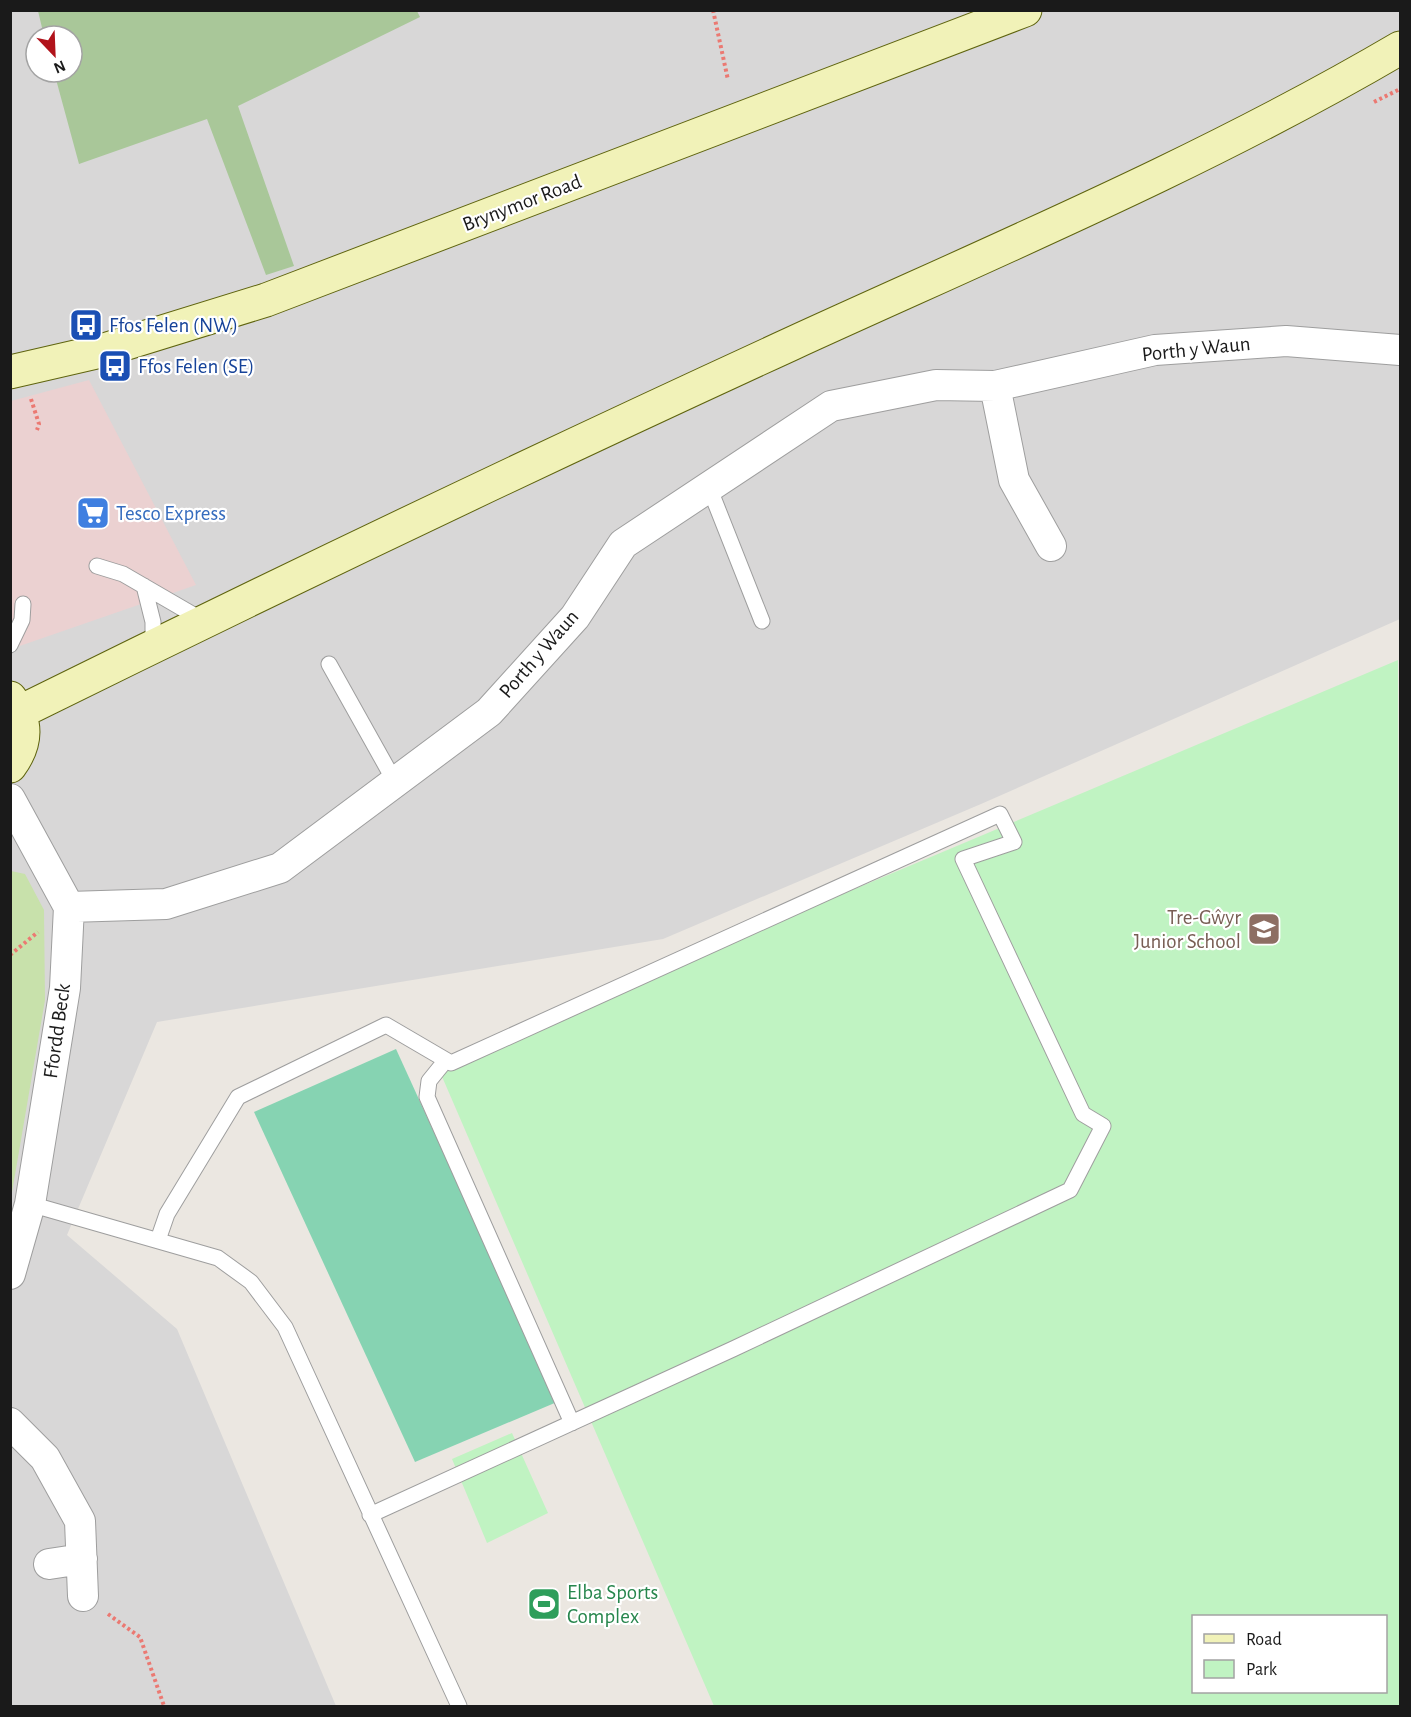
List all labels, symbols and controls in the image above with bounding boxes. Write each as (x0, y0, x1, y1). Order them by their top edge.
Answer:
north arrow (24, 24, 84, 84)
text: N (51, 57, 68, 76)
street label: Brynymor Road (460, 171, 584, 235)
bus stop icon: Ffos Felen (NW) (68, 307, 104, 343)
place label: Ffos Felen (NW) (109, 315, 238, 336)
street label: Porth y Waun (1141, 333, 1251, 365)
bus stop icon: Ffos Felen (SE) (97, 348, 133, 384)
place label: Ffos Felen (SE) (138, 356, 254, 377)
supermarket icon: Tesco Express (75, 495, 111, 531)
place label: Tesco Express (116, 503, 226, 524)
street label: Porth y Waun (495, 606, 583, 702)
place label: Tre-Gŵyr Junior School (1134, 907, 1241, 952)
school or university icon: Tre-Gŵyr Junior School (1246, 911, 1282, 947)
street label: Ffordd Beck (40, 982, 74, 1080)
place label: Elba Sports Complex (567, 1582, 658, 1627)
sports icon: Elba Sports Complex (526, 1586, 562, 1622)
legend (1192, 1615, 1387, 1693)
text: Road (1246, 1631, 1282, 1649)
text: Park (1246, 1661, 1278, 1679)

